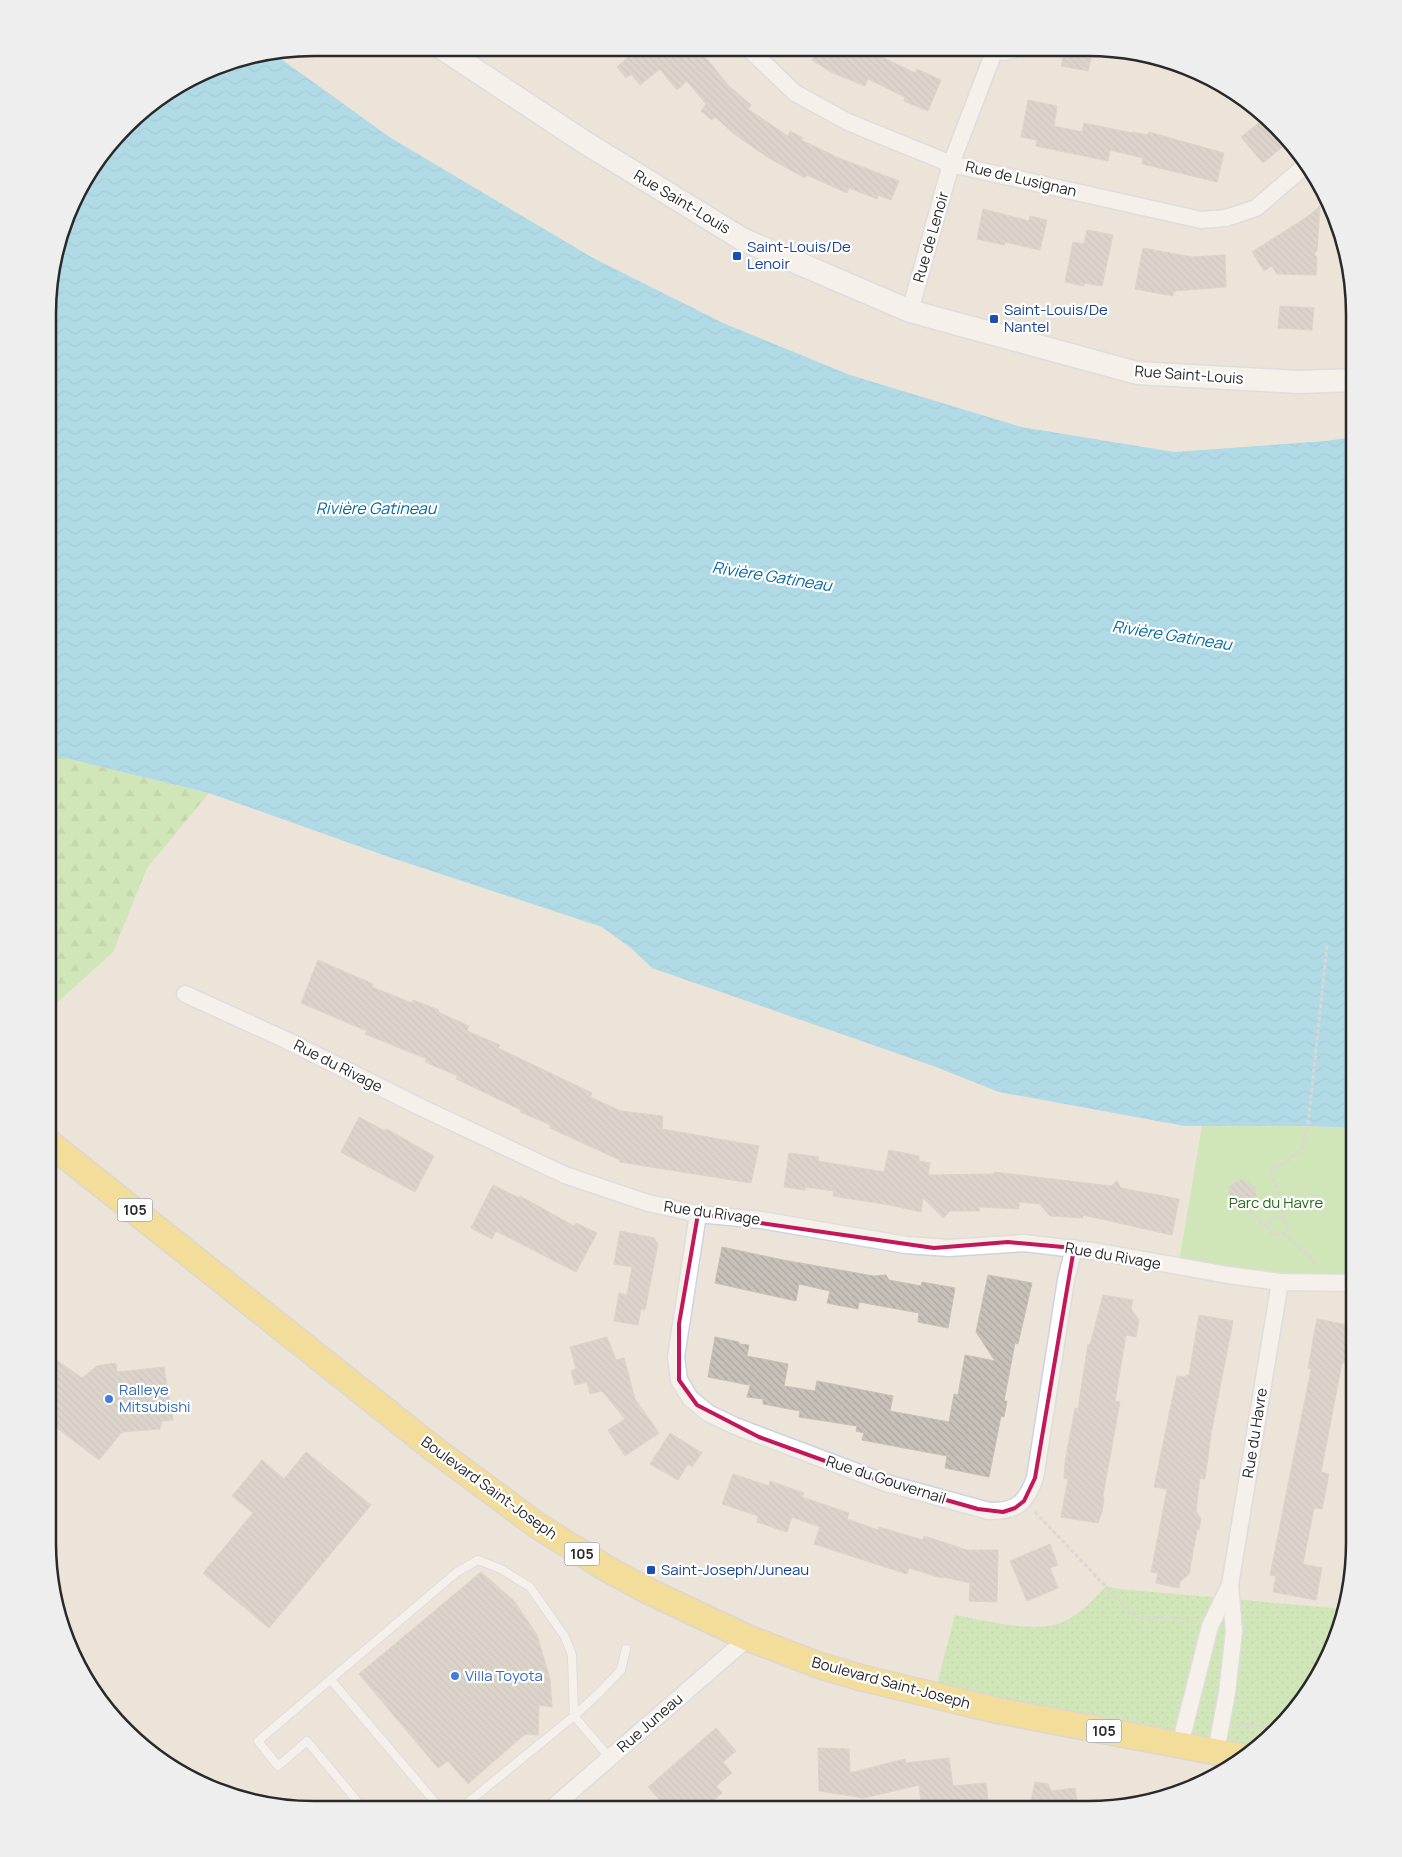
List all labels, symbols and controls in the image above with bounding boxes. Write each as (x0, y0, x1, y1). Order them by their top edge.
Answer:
street label: Rue de Lusignan (963, 155, 1079, 202)
street label: Rue Saint-Louis (630, 164, 735, 239)
street label: Rue de Lenoir (908, 188, 954, 285)
place label: Saint-Louis/De Lenoir (747, 236, 851, 274)
marker: Saint-Louis/De Lenoir (731, 250, 743, 262)
place label: Saint-Louis/De Nantel (1004, 299, 1108, 337)
marker: Saint-Louis/De Nantel (988, 313, 1000, 325)
street label: Rue Saint-Louis (1134, 360, 1244, 389)
water label: Rivière Gatineau (316, 497, 438, 519)
water label: Rivière Gatineau (711, 556, 835, 597)
water label: Rivière Gatineau (1111, 615, 1235, 656)
street label: Rue du Rivage (290, 1034, 386, 1097)
park label: Parc du Havre (1229, 1192, 1323, 1213)
street label: Rue du Rivage (663, 1195, 762, 1230)
road number: 105 (118, 1198, 152, 1222)
street label: Rue du Rivage (1063, 1237, 1163, 1274)
place label: Ralleye Mitsubishi (119, 1379, 191, 1417)
street label: Rue du Havre (1237, 1386, 1272, 1479)
marker: Ralleye Mitsubishi (103, 1393, 115, 1405)
street label: Boulevard Saint-Joseph (417, 1431, 562, 1544)
street label: Rue du Gouvernail (823, 1450, 949, 1509)
road number: 105 (564, 1542, 600, 1566)
place label: Saint-Joseph/Juneau (661, 1559, 809, 1580)
marker: Saint-Joseph/Juneau (645, 1564, 657, 1576)
street label: Boulevard Saint-Joseph (809, 1651, 973, 1714)
place label: Villa Toyota (465, 1665, 543, 1686)
marker: Villa Toyota (449, 1670, 461, 1682)
street label: Rue Juneau (612, 1688, 687, 1757)
road number: 105 (1086, 1720, 1122, 1742)

